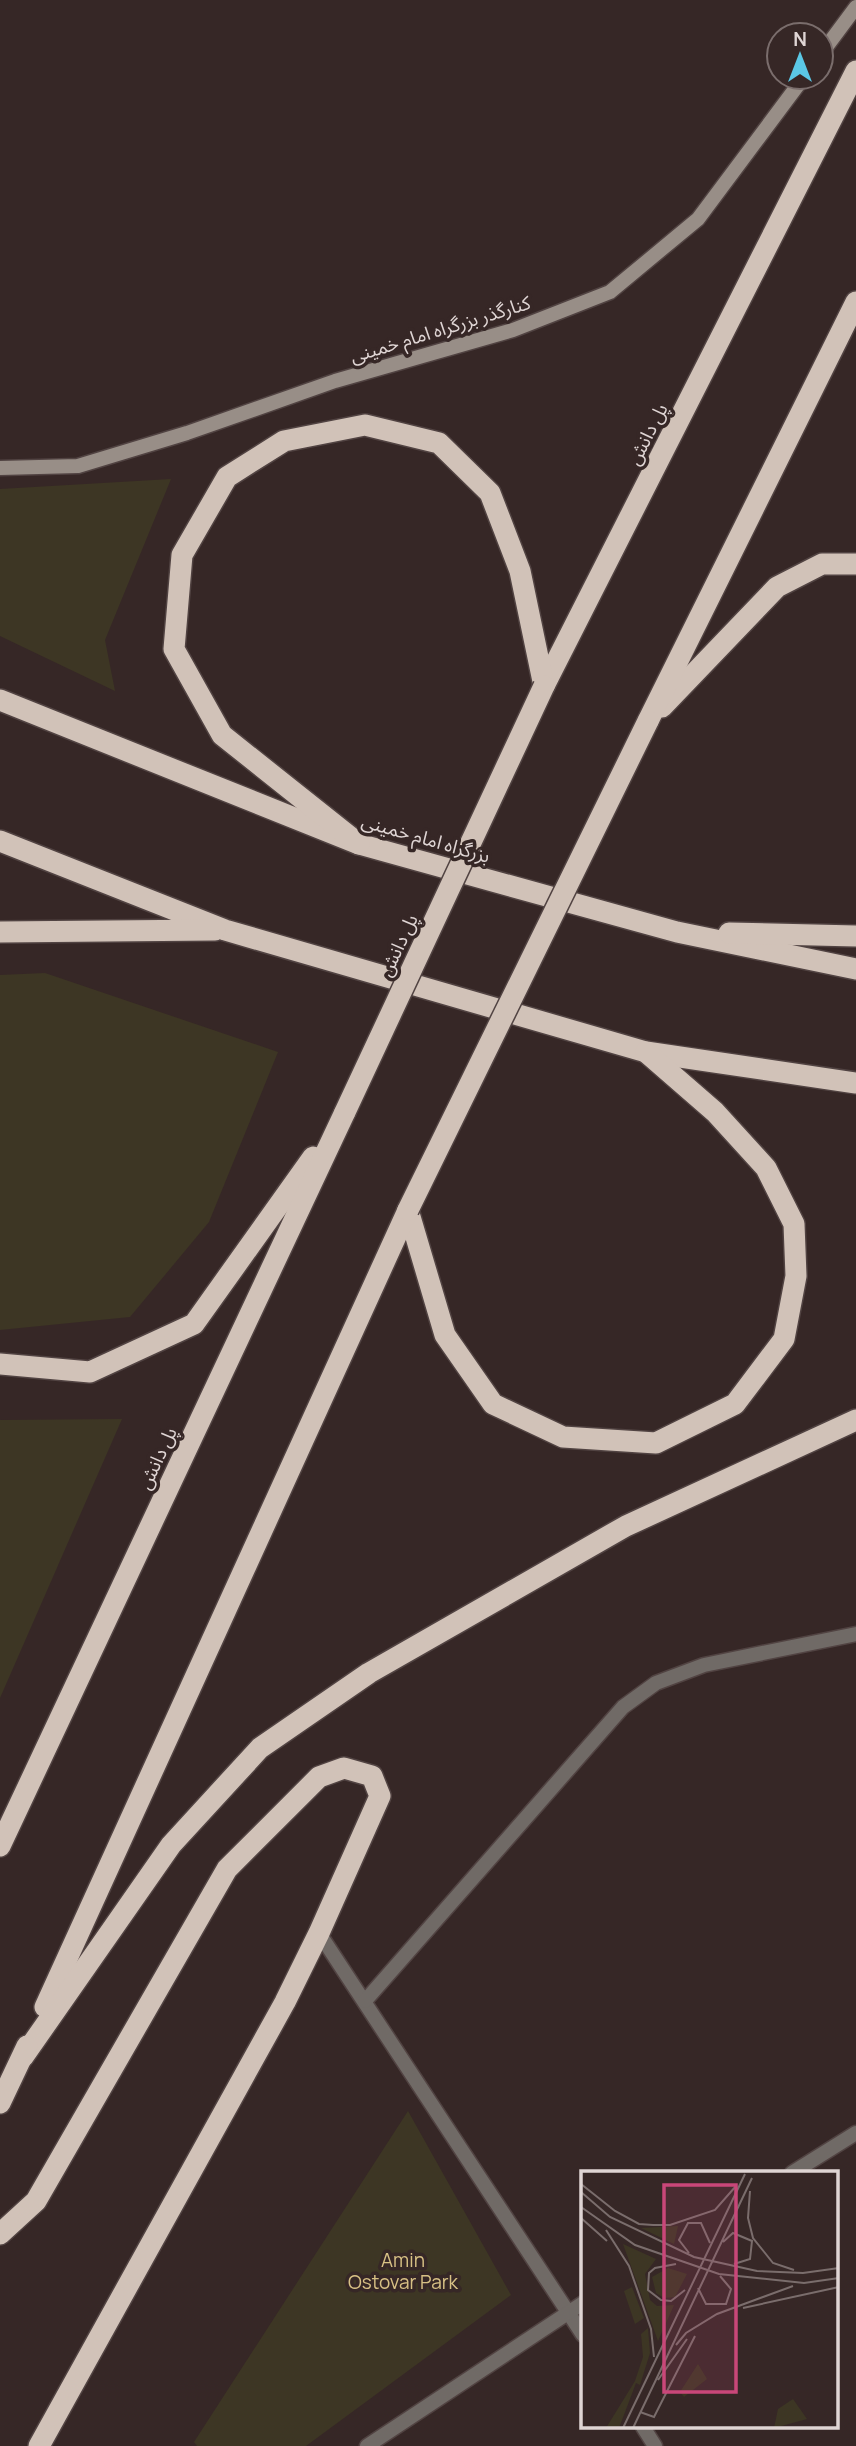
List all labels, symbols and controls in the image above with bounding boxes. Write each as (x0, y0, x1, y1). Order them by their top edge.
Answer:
north arrow (765, 21, 835, 91)
text: N (793, 26, 807, 52)
street label: کنارگذر بزرگراه امام خمینی (347, 289, 535, 371)
street label: پل دانش (620, 399, 674, 469)
street label: بزرگراه امام خمینی (358, 807, 493, 871)
street label: پل دانش (372, 910, 424, 981)
street label: پل دانش (131, 1423, 183, 1494)
inset map (581, 2171, 838, 2428)
park label: Amin Ostovar Park (348, 2247, 459, 2295)

